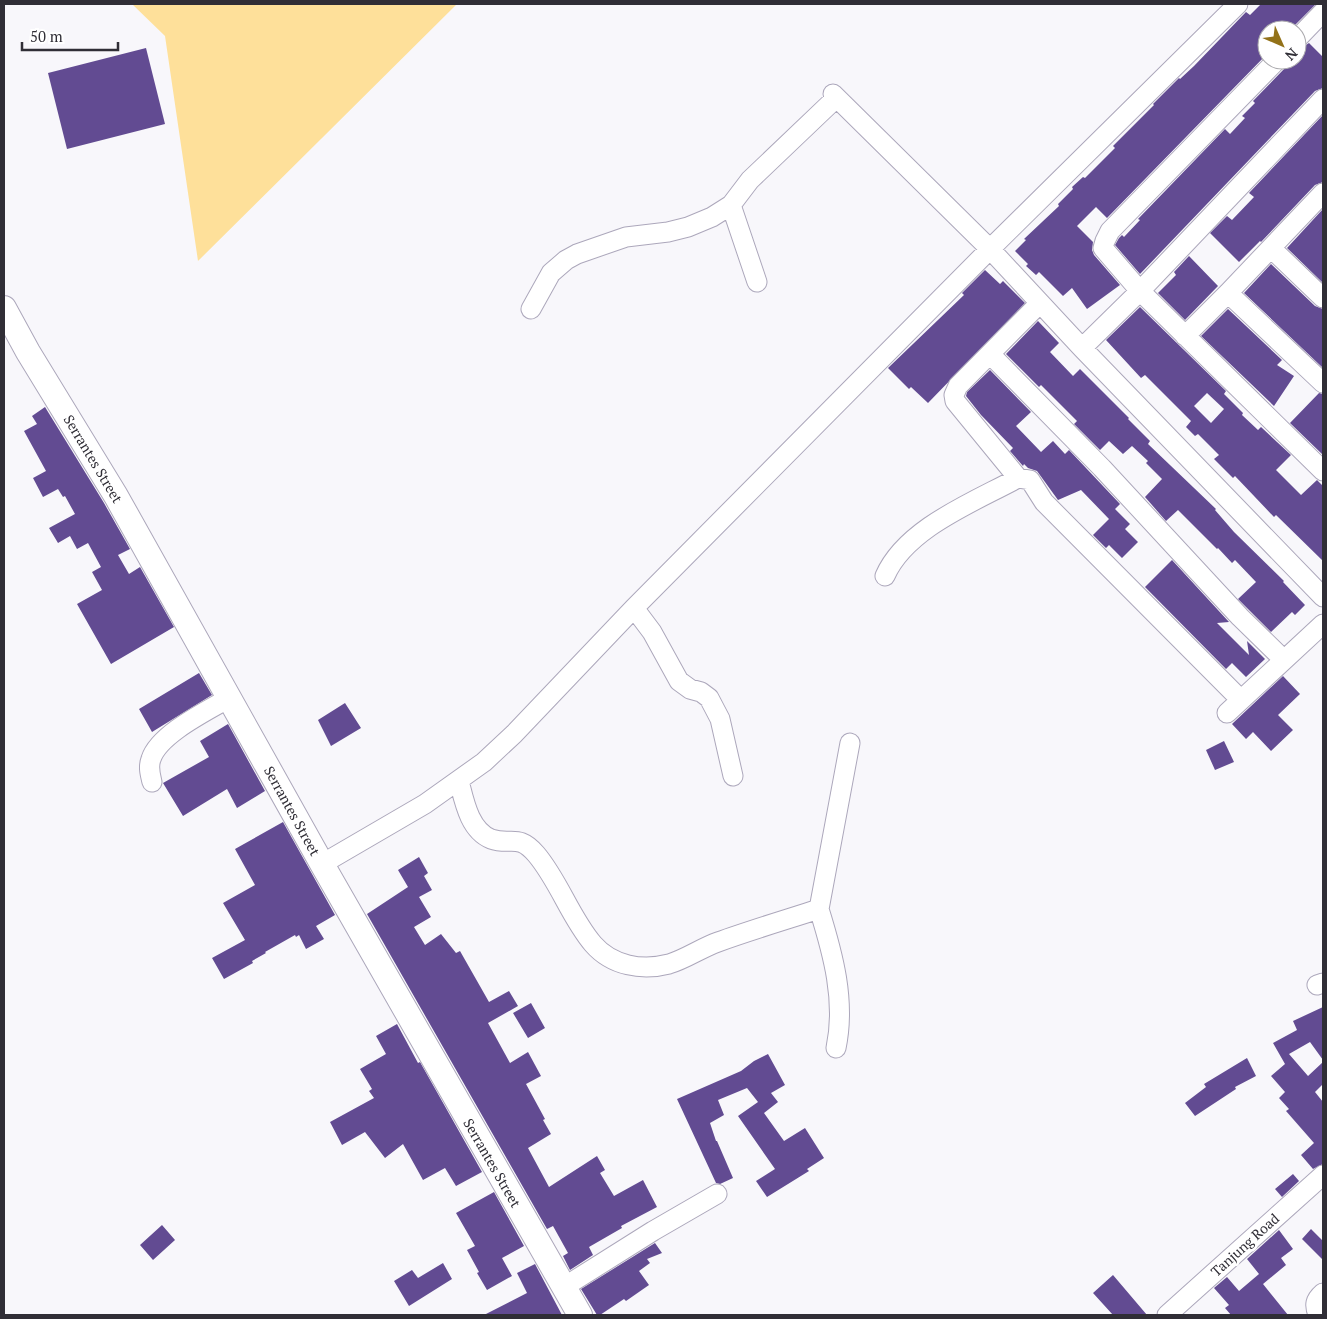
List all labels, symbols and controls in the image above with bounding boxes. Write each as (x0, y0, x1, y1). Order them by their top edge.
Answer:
scale bar (22, 20, 119, 52)
north arrow (1257, 20, 1307, 70)
text: 50 m (30, 26, 63, 46)
text: N (1281, 44, 1302, 65)
street label: Serrantes Street (60, 411, 128, 507)
street label: Serrantes Street (260, 763, 325, 860)
street label: Serrantes Street (459, 1115, 526, 1211)
street label: Tanjung Road (1206, 1209, 1283, 1280)

